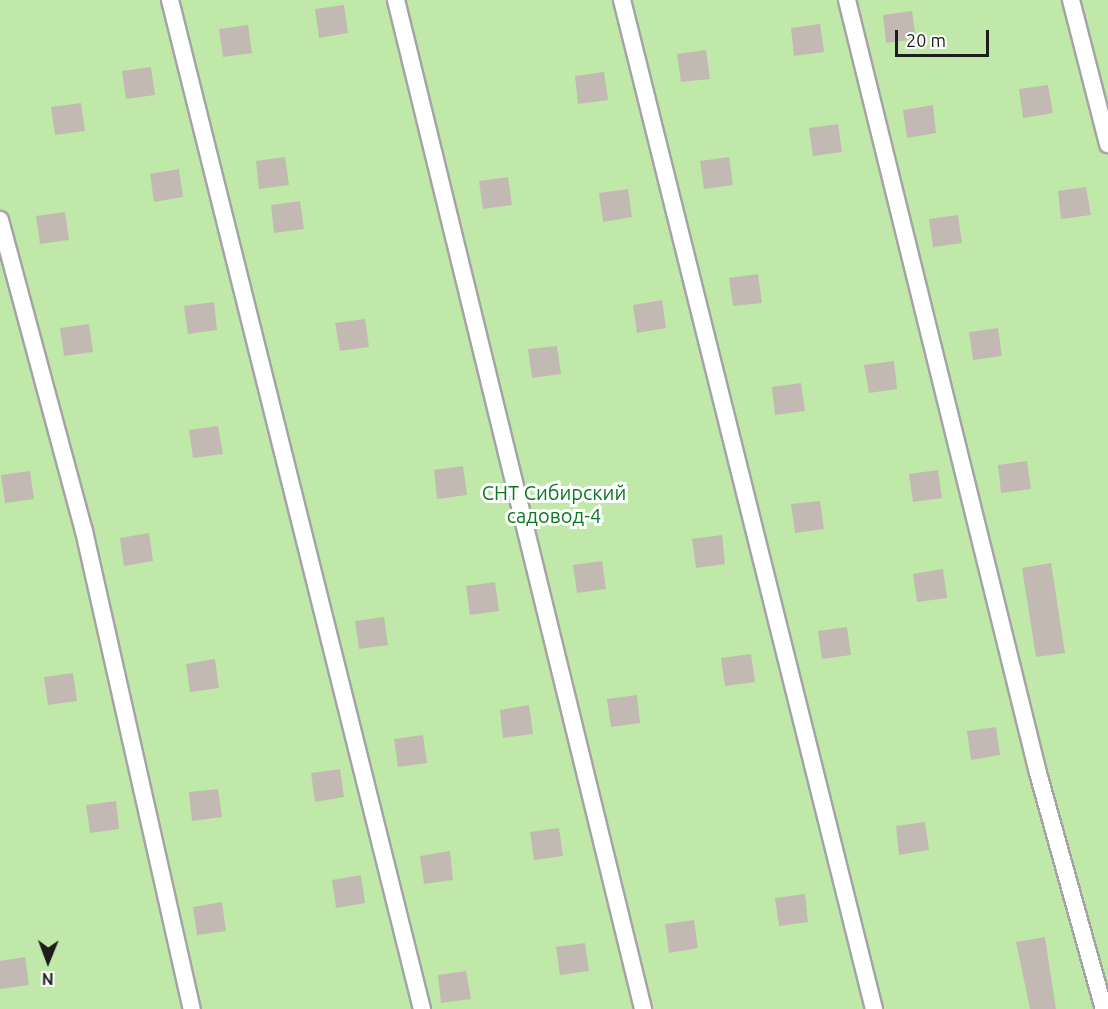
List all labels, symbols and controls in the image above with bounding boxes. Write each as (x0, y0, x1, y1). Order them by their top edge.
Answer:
scale bar (898, 18, 992, 56)
text: 20 m (906, 30, 946, 50)
park label: СНТ Сибирский садовод-4 (482, 481, 626, 528)
north arrow (18, 931, 78, 991)
text: N (42, 970, 54, 988)

